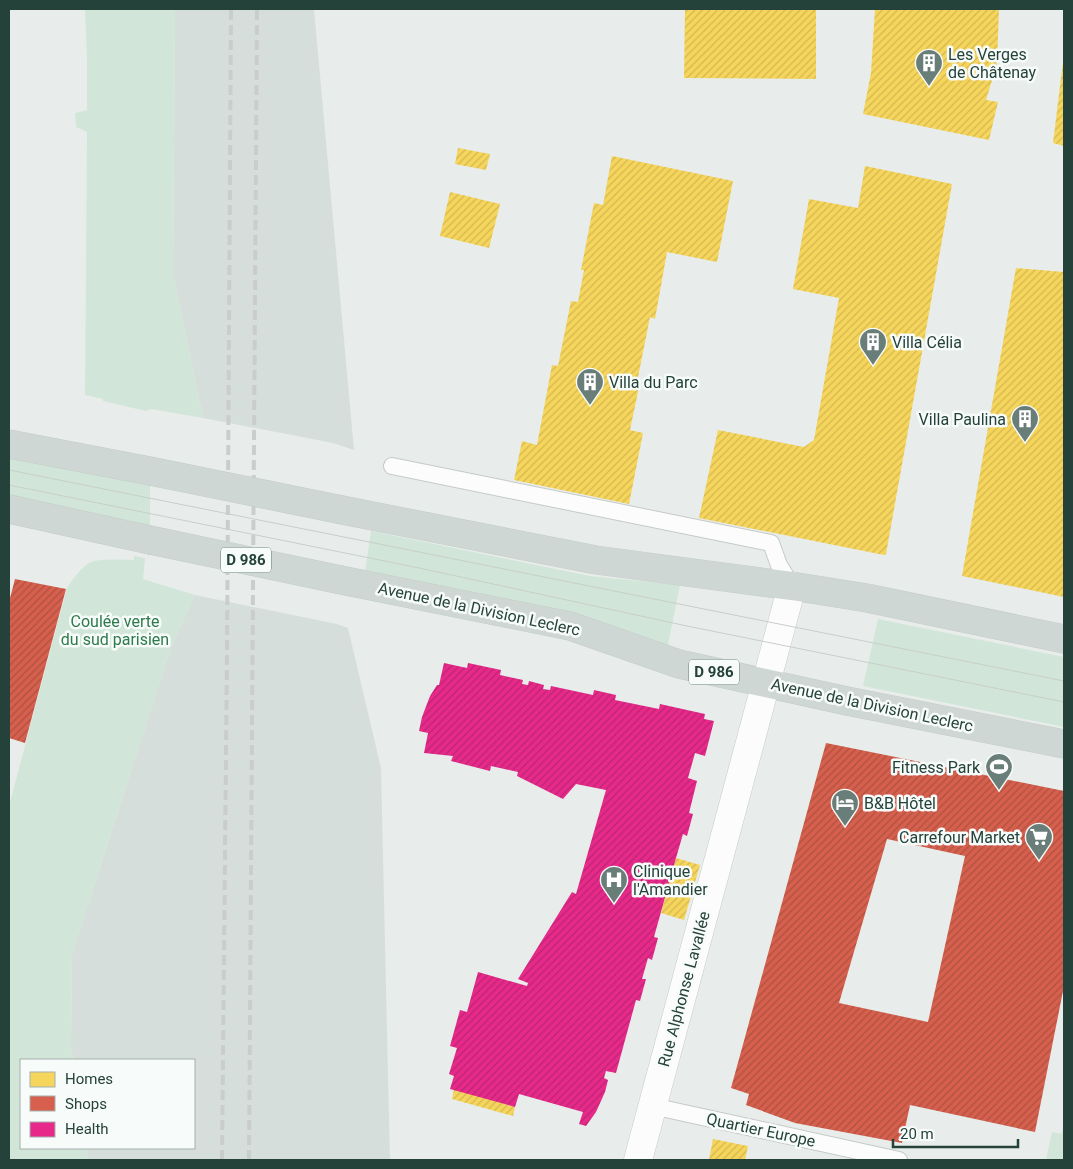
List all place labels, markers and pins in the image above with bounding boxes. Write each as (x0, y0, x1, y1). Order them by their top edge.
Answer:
place label: Les Verges de Châtenay (948, 45, 1037, 82)
building icon: Les Verges de Châtenay (914, 48, 944, 87)
building icon: Villa Célia (858, 327, 888, 366)
place label: Villa Célia (892, 333, 962, 352)
building icon: Villa du Parc (575, 367, 605, 406)
place label: Villa du Parc (609, 373, 698, 392)
building icon: Villa Paulina (1010, 404, 1040, 443)
place label: Villa Paulina (919, 410, 1006, 429)
sports icon: Fitness Park (984, 752, 1014, 791)
place label: Fitness Park (892, 758, 981, 777)
hotel icon: B&B Hôtel (830, 788, 860, 827)
place label: B&B Hôtel (864, 794, 936, 813)
supermarket icon: Carrefour Market (1024, 822, 1054, 861)
place label: Carrefour Market (899, 828, 1020, 847)
place label: Clinique l'Amandier (633, 862, 708, 899)
hospital icon: Clinique l'Amandier (599, 865, 629, 904)

